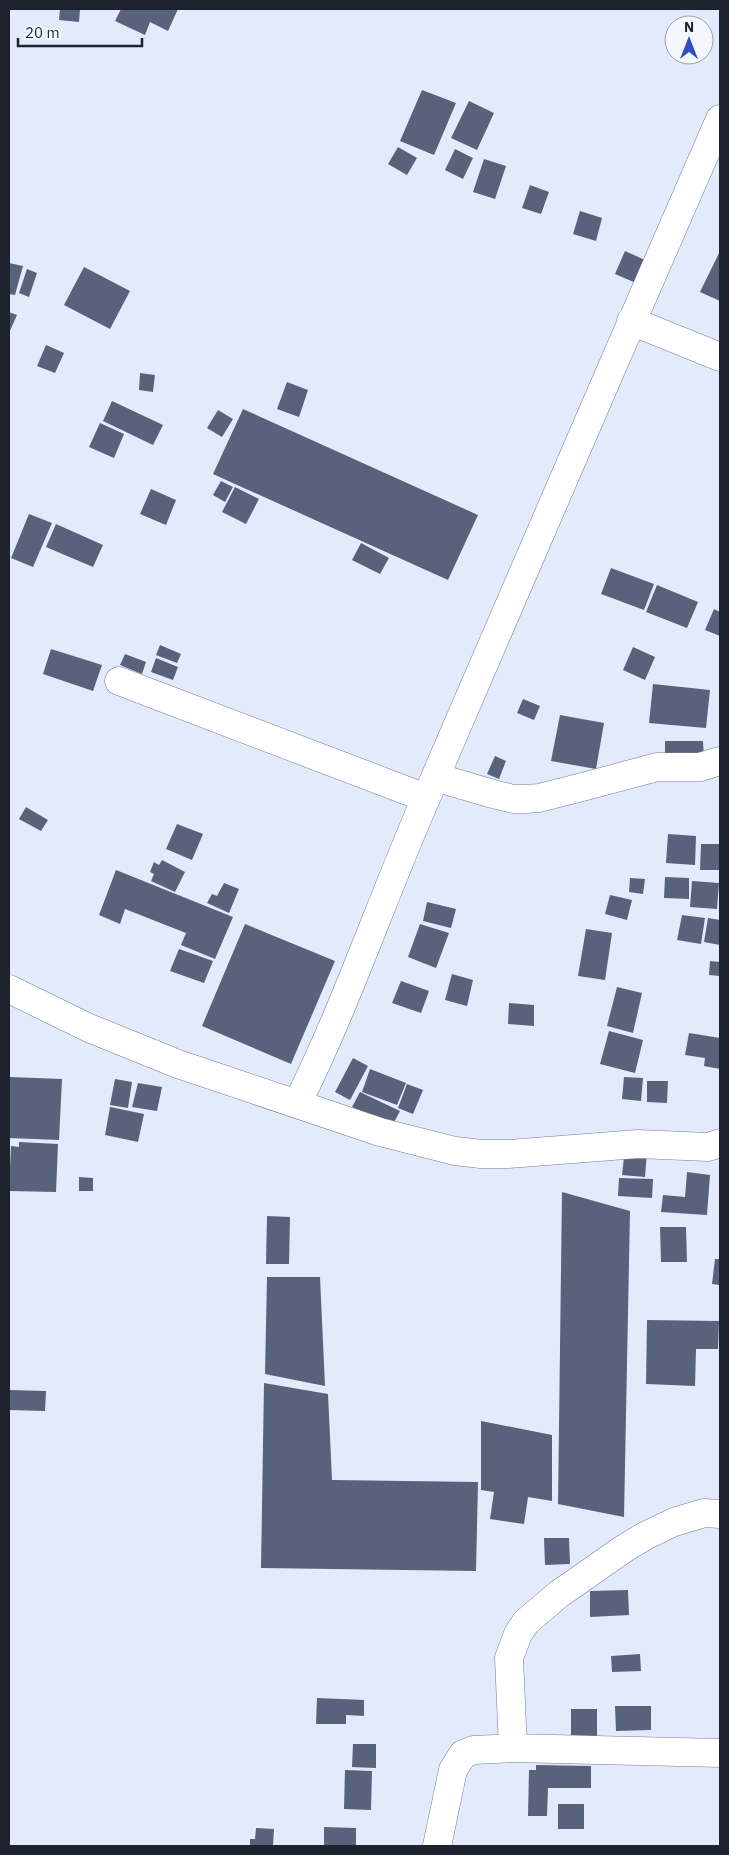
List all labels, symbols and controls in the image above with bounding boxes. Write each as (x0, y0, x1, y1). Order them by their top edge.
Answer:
scale bar (18, 15, 141, 47)
north arrow (664, 15, 714, 65)
text: N (684, 18, 694, 36)
text: 20 m (25, 23, 60, 42)

